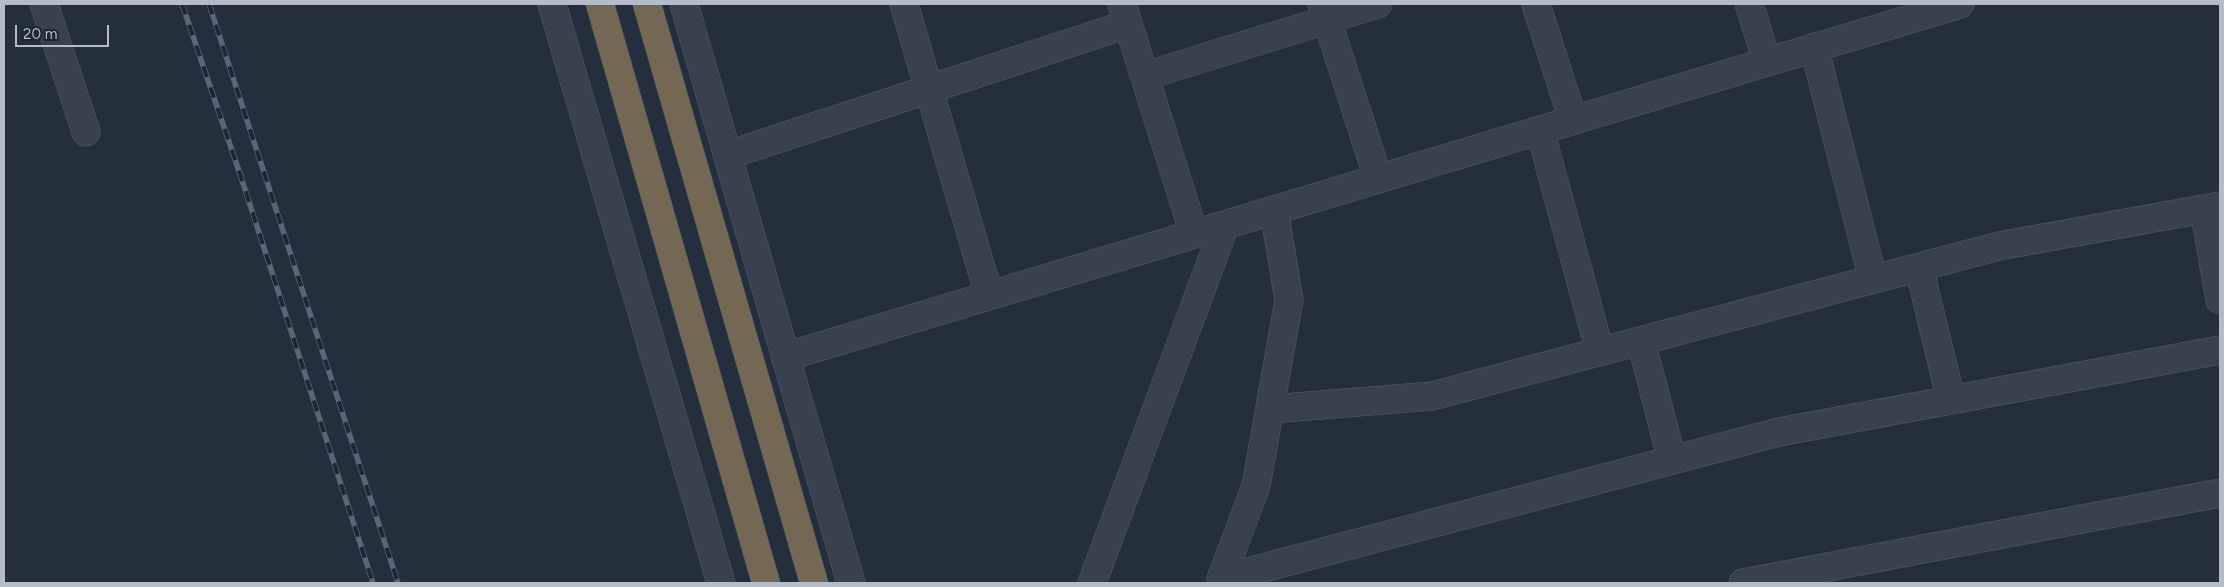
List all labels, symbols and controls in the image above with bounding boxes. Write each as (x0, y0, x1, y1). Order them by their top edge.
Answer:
scale bar (18, 15, 111, 47)
text: 20 m (23, 25, 57, 43)

